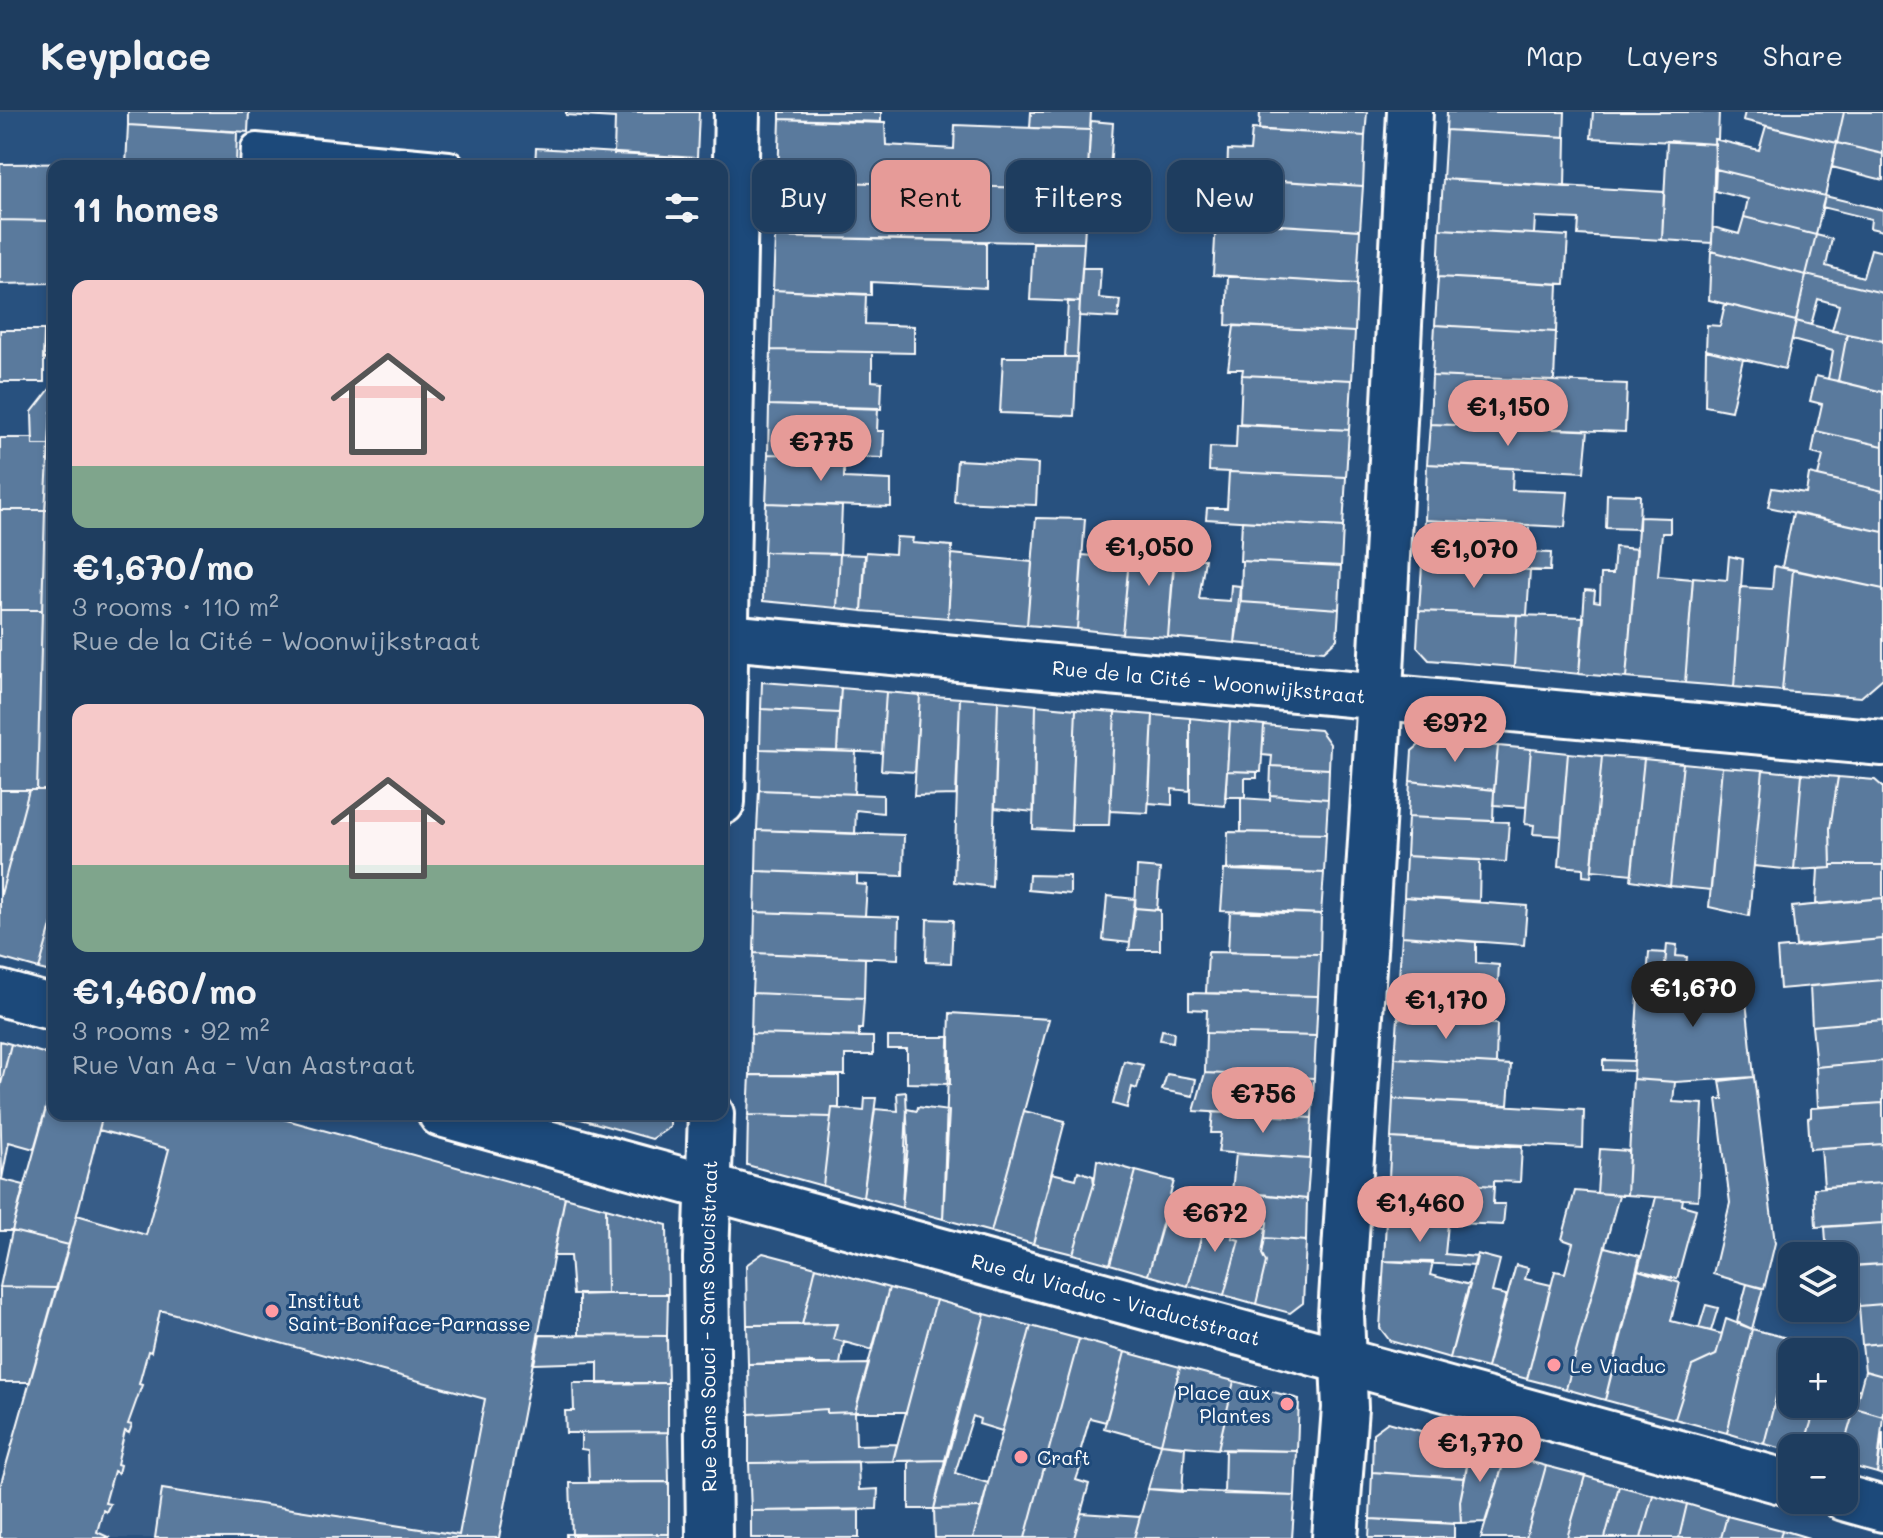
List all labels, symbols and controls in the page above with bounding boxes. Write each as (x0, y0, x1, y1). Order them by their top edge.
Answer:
text: Keyplace (40, 30, 211, 80)
text: Map (1526, 37, 1583, 73)
text: Layers (1627, 37, 1719, 73)
text: Share (1763, 37, 1843, 73)
chip: Buy (752, 160, 855, 232)
chip: Rent (871, 160, 990, 232)
chip: Filters (1006, 160, 1151, 232)
chip: New (1167, 160, 1283, 232)
text: 11 homes (72, 186, 219, 231)
icon: filters (660, 186, 704, 230)
icon: home (316, 332, 460, 476)
pin: €1,150 (1443, 380, 1573, 448)
text: €1,150 (1466, 389, 1550, 423)
pin: €775 (774, 415, 868, 483)
text: €775 (788, 424, 854, 458)
pin: €1,050 (1084, 520, 1214, 588)
pin: €1,070 (1409, 522, 1539, 590)
text: €1,050 (1104, 529, 1194, 563)
text: €1,070 (1430, 531, 1518, 565)
text: €1,670/mo (72, 544, 254, 589)
text: 3 rooms · 110 m² (72, 589, 279, 623)
text: Rue de la Cité - Woonwijkstraat (72, 623, 481, 657)
street label: Rue de la Cité - Woonwijkstraat (1051, 654, 1367, 709)
pin: €972 (1408, 696, 1502, 764)
text: €972 (1422, 705, 1488, 739)
icon: home (316, 756, 460, 900)
pin: €1,670 (1628, 961, 1758, 1029)
text: €1,460/mo (72, 968, 257, 1013)
text: €1,670 (1649, 970, 1737, 1004)
pin: €1,170 (1381, 973, 1511, 1041)
text: €1,170 (1404, 982, 1488, 1016)
text: 3 rooms · 92 m² (72, 1013, 270, 1047)
text: Rue Van Aa - Van Aastraat (72, 1047, 416, 1081)
pin: €756 (1216, 1067, 1310, 1135)
text: €756 (1230, 1076, 1296, 1110)
street label: Rue Sans Souci - Sans Soucistraat (693, 1160, 722, 1492)
pin: €1,460 (1355, 1176, 1485, 1244)
text: €1,460 (1375, 1185, 1465, 1219)
pin: €672 (1168, 1186, 1262, 1254)
text: €672 (1182, 1195, 1248, 1229)
map controls (1778, 1242, 1858, 1514)
button: layers (1778, 1242, 1858, 1322)
street label: Rue du Viaduc - Viaductstraat (969, 1247, 1264, 1351)
place label: Institut Saint-Boniface-Parnasse (288, 1287, 531, 1336)
marker: Institut Saint-Boniface-Parnasse (263, 1302, 281, 1320)
button: + (1778, 1338, 1858, 1418)
place label: Le Viaduc (1570, 1352, 1666, 1378)
marker: Le Viaduc (1545, 1356, 1563, 1374)
place label: Place aux Plantes (1177, 1379, 1271, 1428)
marker: Place aux Plantes (1278, 1395, 1296, 1413)
pin: €1,770 (1415, 1416, 1545, 1484)
text: €1,770 (1437, 1425, 1523, 1459)
button: − (1778, 1434, 1858, 1514)
place label: Craft (1037, 1444, 1090, 1470)
marker: Craft (1012, 1448, 1030, 1466)

